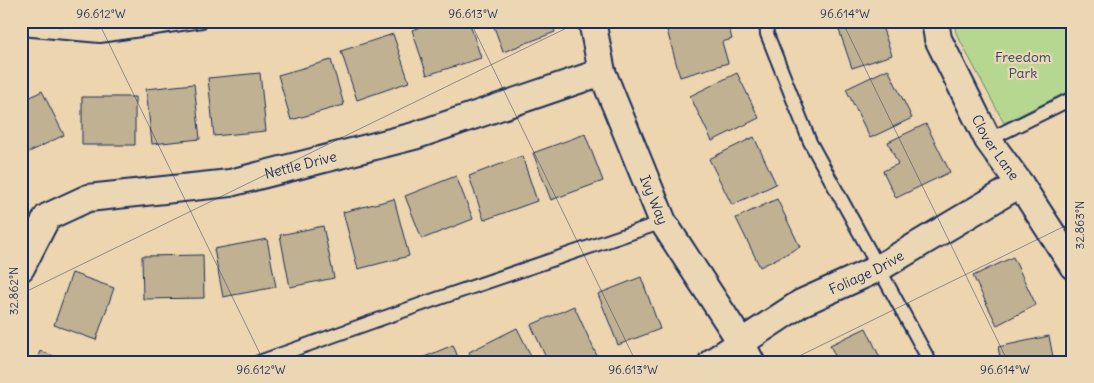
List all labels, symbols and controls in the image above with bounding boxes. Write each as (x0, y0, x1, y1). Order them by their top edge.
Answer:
text: 96.612°W (76, 6, 126, 21)
text: 96.613°W (448, 6, 498, 21)
text: 96.614°W (820, 6, 870, 21)
park label: Freedom Park (995, 48, 1051, 82)
street label: Clover Lane (968, 111, 1023, 184)
street label: Nettle Drive (263, 147, 338, 183)
street label: Ivy Way (636, 172, 672, 227)
text: 32.863°N (1072, 201, 1087, 249)
street label: Foliage Drive (826, 246, 907, 298)
text: 32.862°N (6, 267, 21, 315)
text: 96.612°W (236, 362, 286, 377)
text: 96.613°W (608, 362, 658, 377)
text: 96.614°W (980, 362, 1030, 377)

